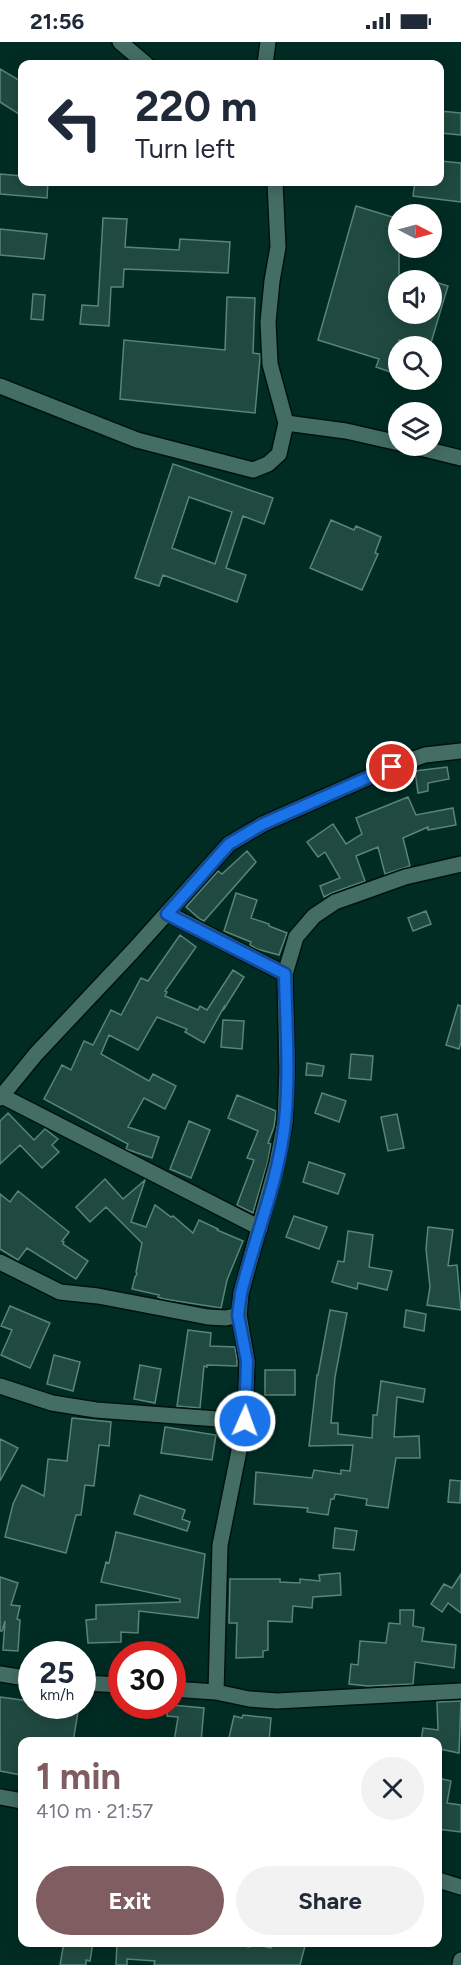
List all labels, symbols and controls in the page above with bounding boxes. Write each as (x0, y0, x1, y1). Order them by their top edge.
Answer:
text: 21:56 (30, 8, 84, 35)
text: 220 m (135, 81, 257, 132)
icon: left (36, 84, 114, 162)
text: Turn left (135, 132, 235, 165)
north arrow (388, 204, 442, 258)
map controls (388, 204, 442, 456)
button: sound (388, 270, 442, 324)
button: search (388, 336, 442, 390)
button: layers (388, 402, 442, 456)
pin (366, 741, 417, 792)
icon: arrive (375, 750, 408, 783)
position arrow (213, 1389, 277, 1453)
speed limit sign: 30 (108, 1641, 186, 1719)
text: 25 (40, 1654, 74, 1691)
text: km/h (40, 1686, 74, 1704)
text: 1 min (36, 1755, 121, 1798)
button: close (361, 1757, 424, 1820)
text: 410 m · 21:57 (36, 1799, 153, 1823)
button: Exit (36, 1866, 224, 1935)
button: Share (236, 1866, 424, 1935)

